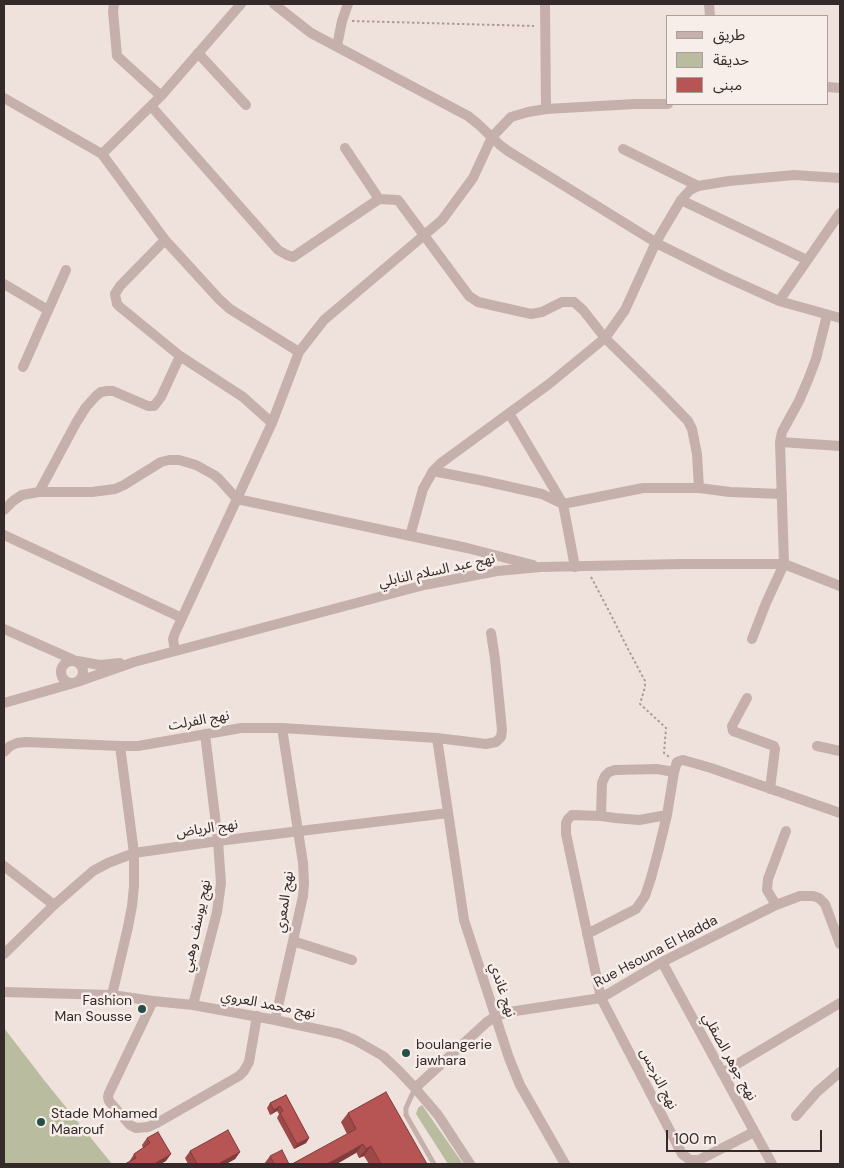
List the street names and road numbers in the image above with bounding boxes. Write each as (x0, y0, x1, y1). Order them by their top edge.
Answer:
street label: نهج عبد السلام النابلي (377, 550, 497, 592)
street label: نهج الفرلت (167, 707, 231, 735)
street label: نهج الرياض (175, 816, 239, 842)
street label: نهج المعري (272, 870, 298, 934)
street label: نهج يوسف وهبي (179, 878, 215, 974)
street label: Rue Hsouna El Hadda (591, 912, 721, 992)
street label: نهج غاندي (485, 960, 519, 1020)
street label: نهج محمد العروي (219, 988, 317, 1022)
street label: نهج جوهر الصقلي (698, 1010, 760, 1104)
street label: نهج النرجس (635, 1046, 681, 1112)

